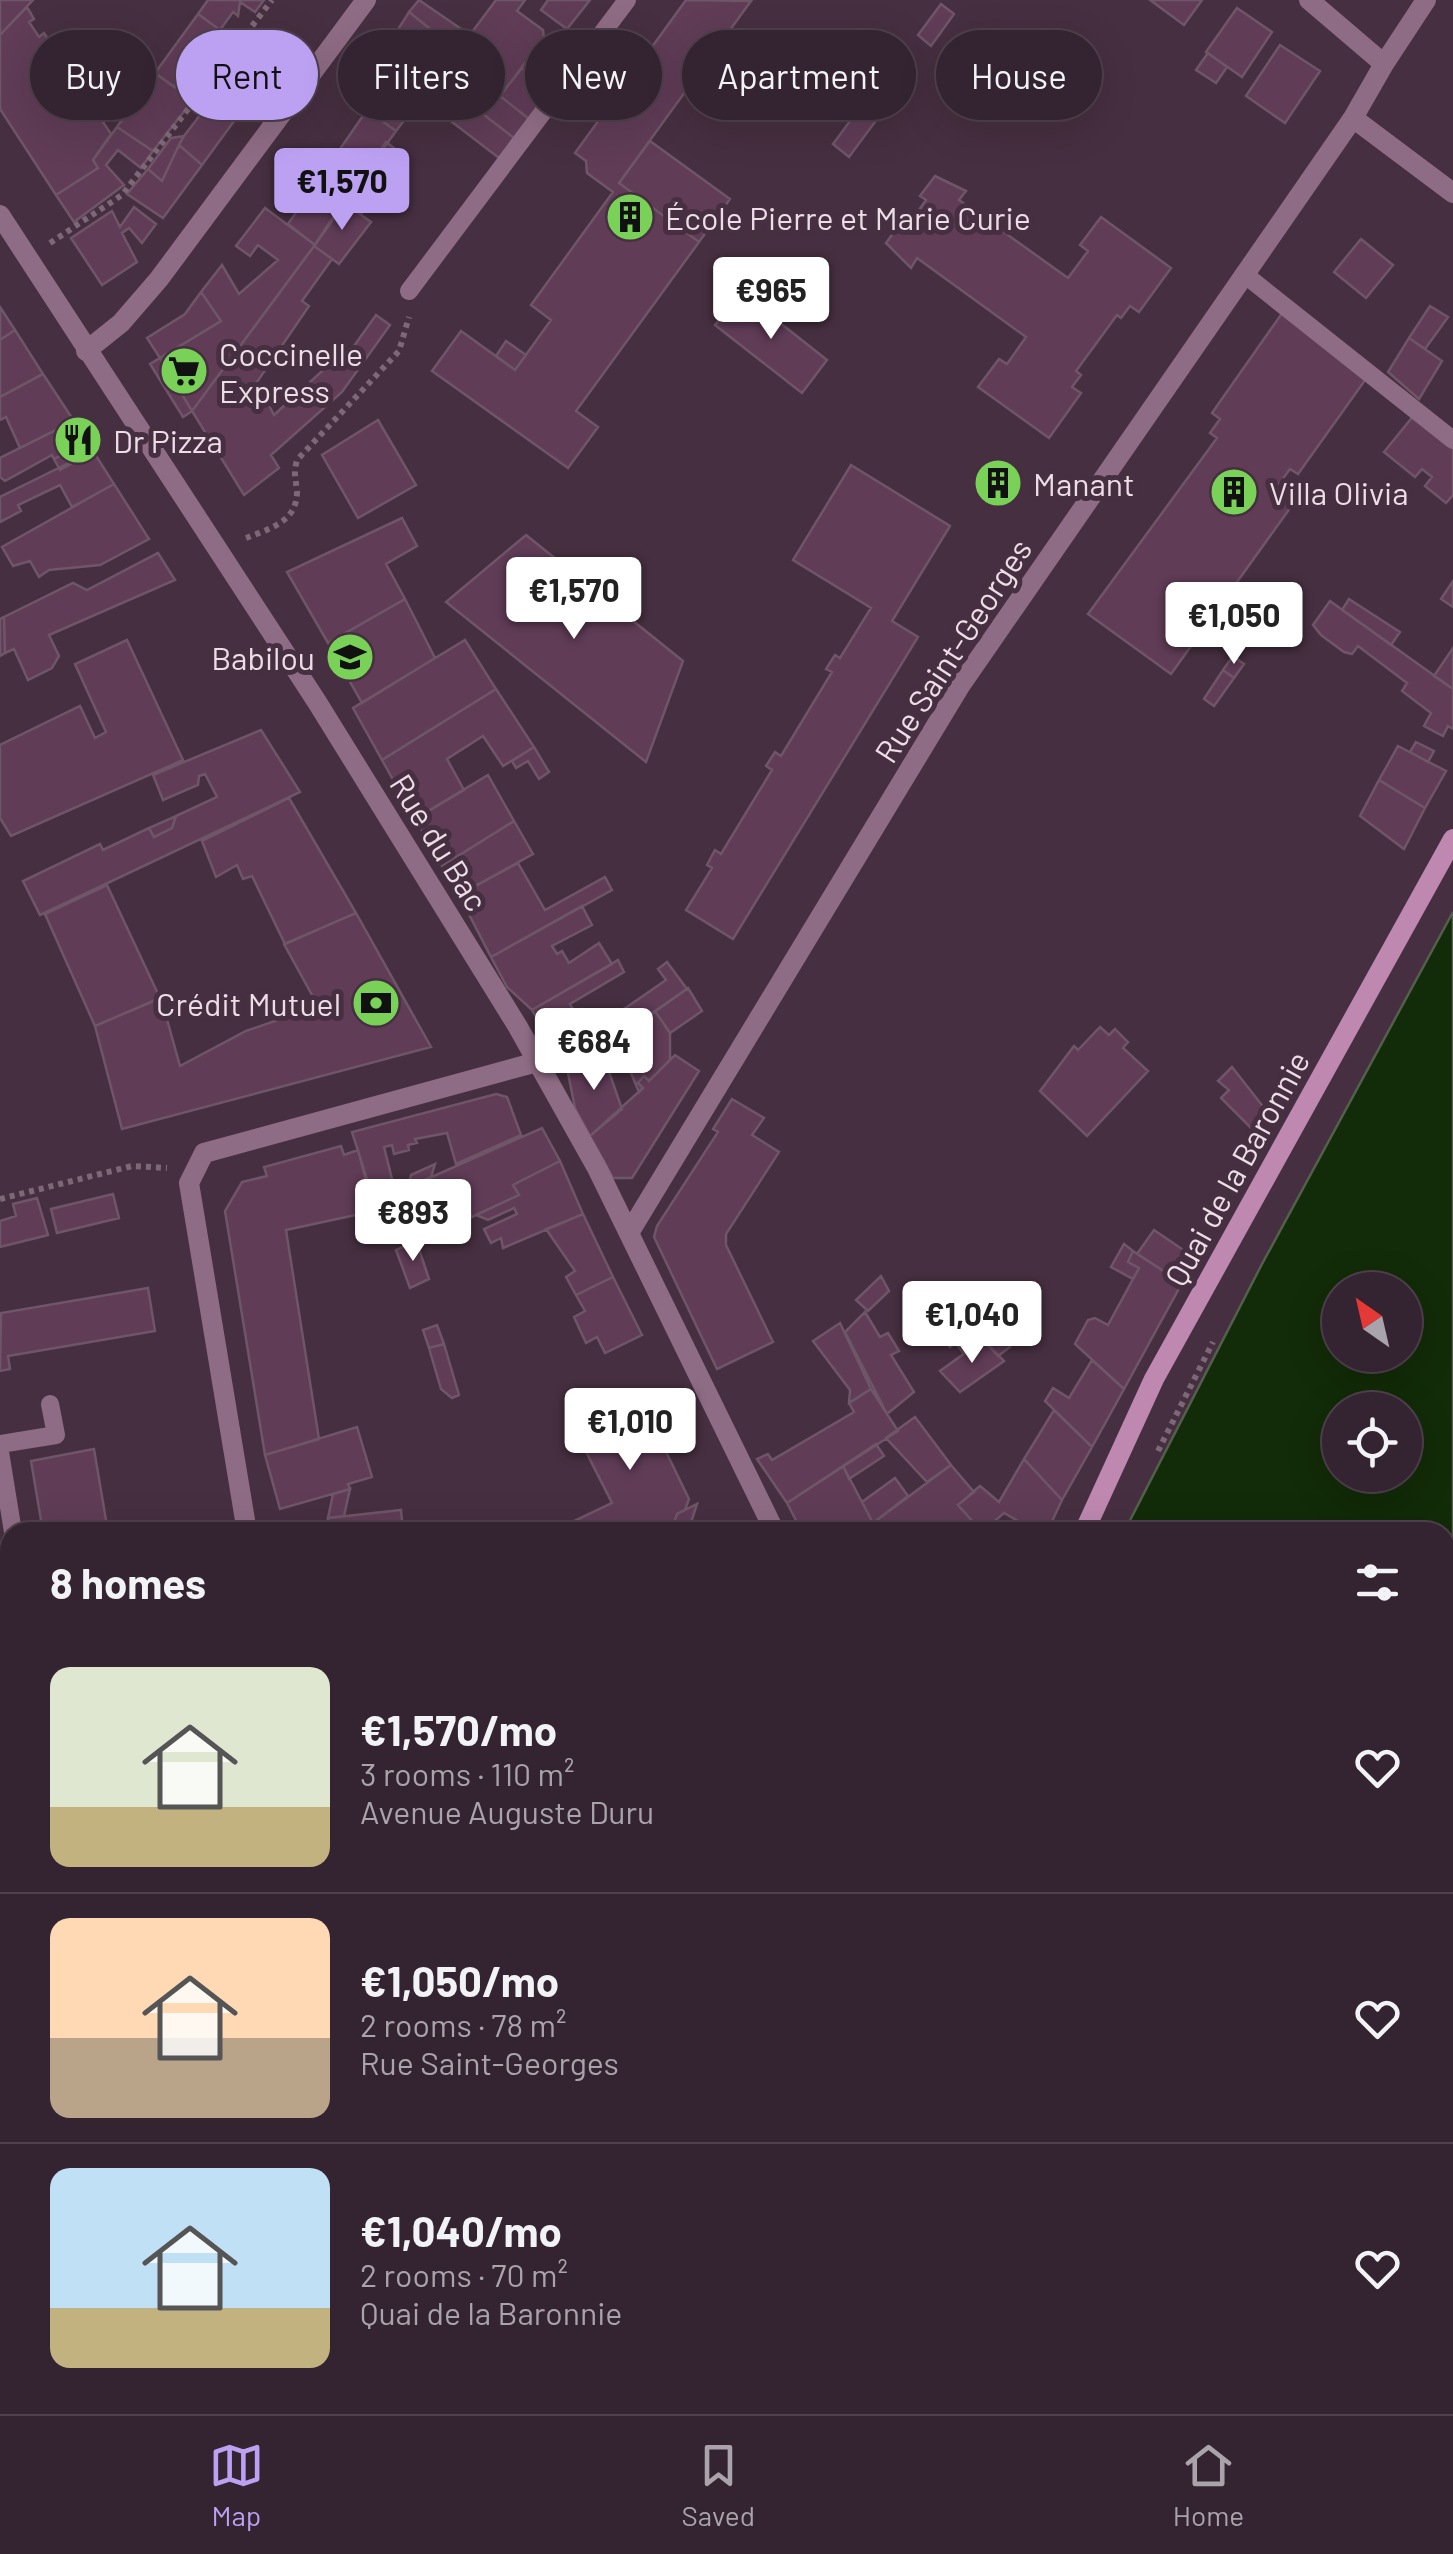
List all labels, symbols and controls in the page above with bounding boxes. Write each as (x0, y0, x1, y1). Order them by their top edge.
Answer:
chip: Buy (30, 30, 156, 120)
chip: Rent (176, 30, 318, 120)
chip: Filters (338, 30, 505, 120)
chip: New (525, 30, 662, 120)
chip: Apartment (682, 30, 916, 120)
chip: House (936, 30, 1102, 120)
pin: €1,570 (261, 148, 423, 233)
text: €1,570 (296, 161, 388, 199)
building icon: École Pierre et Marie Curie (604, 191, 656, 243)
place label: École Pierre et Marie Curie (665, 198, 1031, 236)
pin: €965 (712, 257, 830, 342)
text: €965 (735, 270, 807, 308)
place label: Coccinelle Express (219, 334, 363, 409)
supermarket icon: Coccinelle Express (158, 345, 210, 397)
restaurant icon: Dr Pizza (52, 414, 104, 466)
place label: Dr Pizza (113, 421, 223, 459)
building icon: Manant (972, 457, 1024, 509)
place label: Manant (1033, 464, 1135, 502)
building icon: Villa Olivia (1208, 466, 1260, 518)
place label: Villa Olivia (1269, 473, 1409, 511)
street label: Rue Saint-Georges (866, 531, 1038, 769)
pin: €1,570 (493, 557, 655, 642)
text: €1,570 (528, 570, 620, 608)
pin: €1,050 (1153, 582, 1315, 667)
text: €1,050 (1188, 595, 1281, 633)
school or university icon: Babilou (324, 631, 376, 683)
place label: Babilou (211, 638, 315, 676)
street label: Rue du Bac (383, 767, 497, 917)
bank icon: Crédit Mutuel (350, 977, 402, 1029)
place label: Crédit Mutuel (156, 984, 341, 1022)
pin: €684 (535, 1008, 653, 1093)
text: €684 (557, 1021, 631, 1059)
street label: Quai de la Baronnie (1156, 1044, 1316, 1292)
pin: €893 (354, 1179, 472, 1264)
text: €893 (377, 1192, 449, 1230)
north arrow (1322, 1272, 1422, 1372)
map controls (1322, 1272, 1422, 1492)
pin: €1,040 (891, 1281, 1053, 1366)
text: €1,040 (924, 1294, 1020, 1332)
pin: €1,010 (549, 1388, 711, 1473)
button: locate (1322, 1392, 1422, 1492)
text: €1,010 (587, 1401, 673, 1439)
icon: filters (1350, 1555, 1405, 1610)
text: 8 homes (50, 1557, 206, 1607)
text: €1,570/mo (360, 1704, 557, 1754)
icon: home (130, 1707, 250, 1827)
icon: heart (1350, 1740, 1405, 1795)
text: 3 rooms · 110 m² (360, 1754, 575, 1792)
text: Avenue Auguste Duru (360, 1792, 654, 1830)
text: €1,050/mo (360, 1955, 559, 2005)
icon: home (130, 1958, 250, 2078)
icon: heart (1350, 1991, 1405, 2046)
text: 2 rooms · 78 m² (360, 2005, 566, 2043)
text: Rue Saint-Georges (360, 2043, 619, 2081)
text: €1,040/mo (360, 2205, 562, 2255)
icon: home (130, 2208, 250, 2328)
icon: heart (1350, 2241, 1405, 2296)
text: 2 rooms · 70 m² (360, 2255, 568, 2293)
text: Quai de la Baronnie (360, 2293, 622, 2331)
tab: Map (209, 2438, 264, 2532)
tab: Saved (682, 2438, 755, 2532)
tab: Home (1173, 2438, 1244, 2532)

